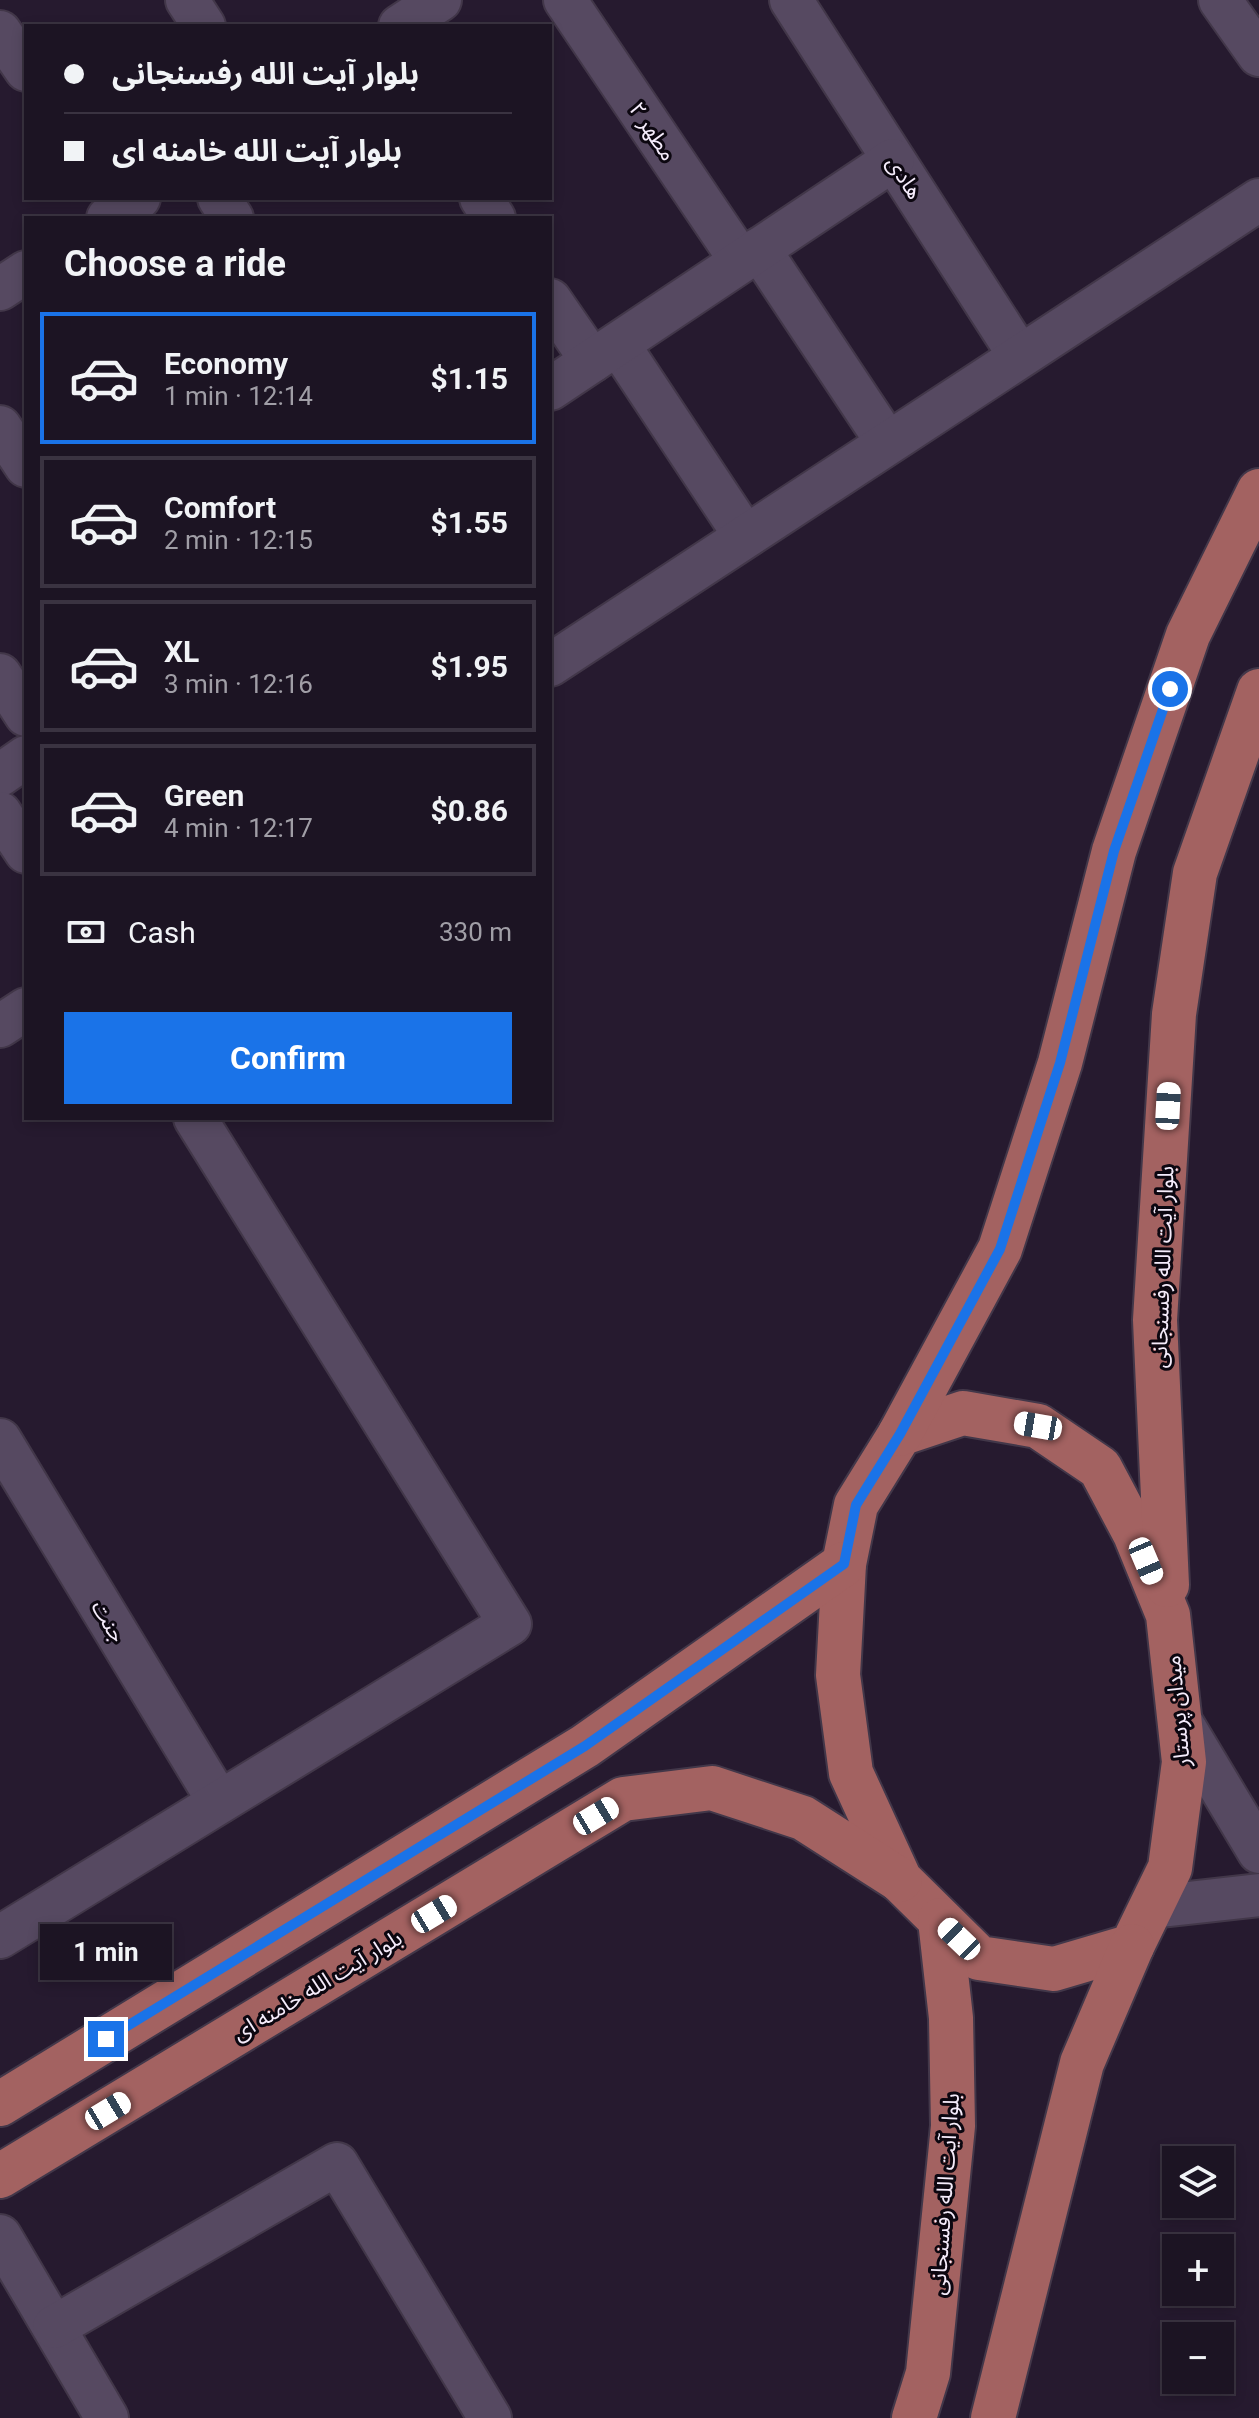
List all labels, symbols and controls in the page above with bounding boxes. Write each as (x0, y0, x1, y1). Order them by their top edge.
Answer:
text: بلوار آیت الله رفسنجانی (112, 56, 419, 91)
street label: مطهر ۲ (624, 97, 681, 165)
text: بلوار آیت الله خامنه ای (112, 133, 402, 168)
street label: هادی (882, 151, 928, 203)
text: Choose a ride (64, 243, 286, 285)
icon: car (68, 342, 140, 414)
text: Economy (164, 346, 288, 381)
text: $1.15 (430, 361, 508, 396)
text: 1 min · 12:14 (164, 381, 313, 411)
icon: car (68, 486, 140, 558)
text: Comfort (164, 490, 276, 525)
text: $1.55 (430, 505, 508, 540)
text: 2 min · 12:15 (164, 525, 313, 555)
icon: car (68, 630, 140, 702)
text: XL (164, 634, 199, 669)
text: $1.95 (430, 649, 508, 684)
text: 3 min · 12:16 (164, 669, 313, 699)
route start (1152, 671, 1188, 707)
icon: car (68, 774, 140, 846)
text: Green (164, 778, 244, 813)
text: $0.86 (430, 793, 508, 828)
text: 4 min · 12:17 (164, 813, 313, 843)
icon: cash (64, 910, 108, 954)
text: Cash (128, 915, 196, 950)
text: 330 m (439, 917, 512, 947)
button: Confirm (64, 1012, 512, 1104)
car (1155, 1081, 1181, 1131)
street label: بلوار آیت الله رفسنجانی (1146, 1165, 1180, 1369)
car (1012, 1410, 1064, 1442)
car (1126, 1534, 1166, 1588)
street label: جنت (86, 1596, 131, 1647)
street label: میدان پرستار (1160, 1654, 1197, 1769)
car (569, 1793, 623, 1839)
car (407, 1891, 461, 1937)
car (933, 1914, 985, 1964)
callout: 1 min (40, 1923, 172, 1979)
street label: بلوار آیت الله خامنه ای (228, 1925, 407, 2047)
text: 1 min (73, 1937, 139, 1967)
route end (88, 2021, 124, 2057)
car (81, 2088, 135, 2134)
street label: بلوار آیت الله رفسنجانی (925, 2092, 965, 2296)
map controls (1162, 2146, 1234, 2394)
button: layers (1162, 2146, 1234, 2218)
button: + (1162, 2234, 1234, 2306)
button: − (1162, 2322, 1234, 2394)

